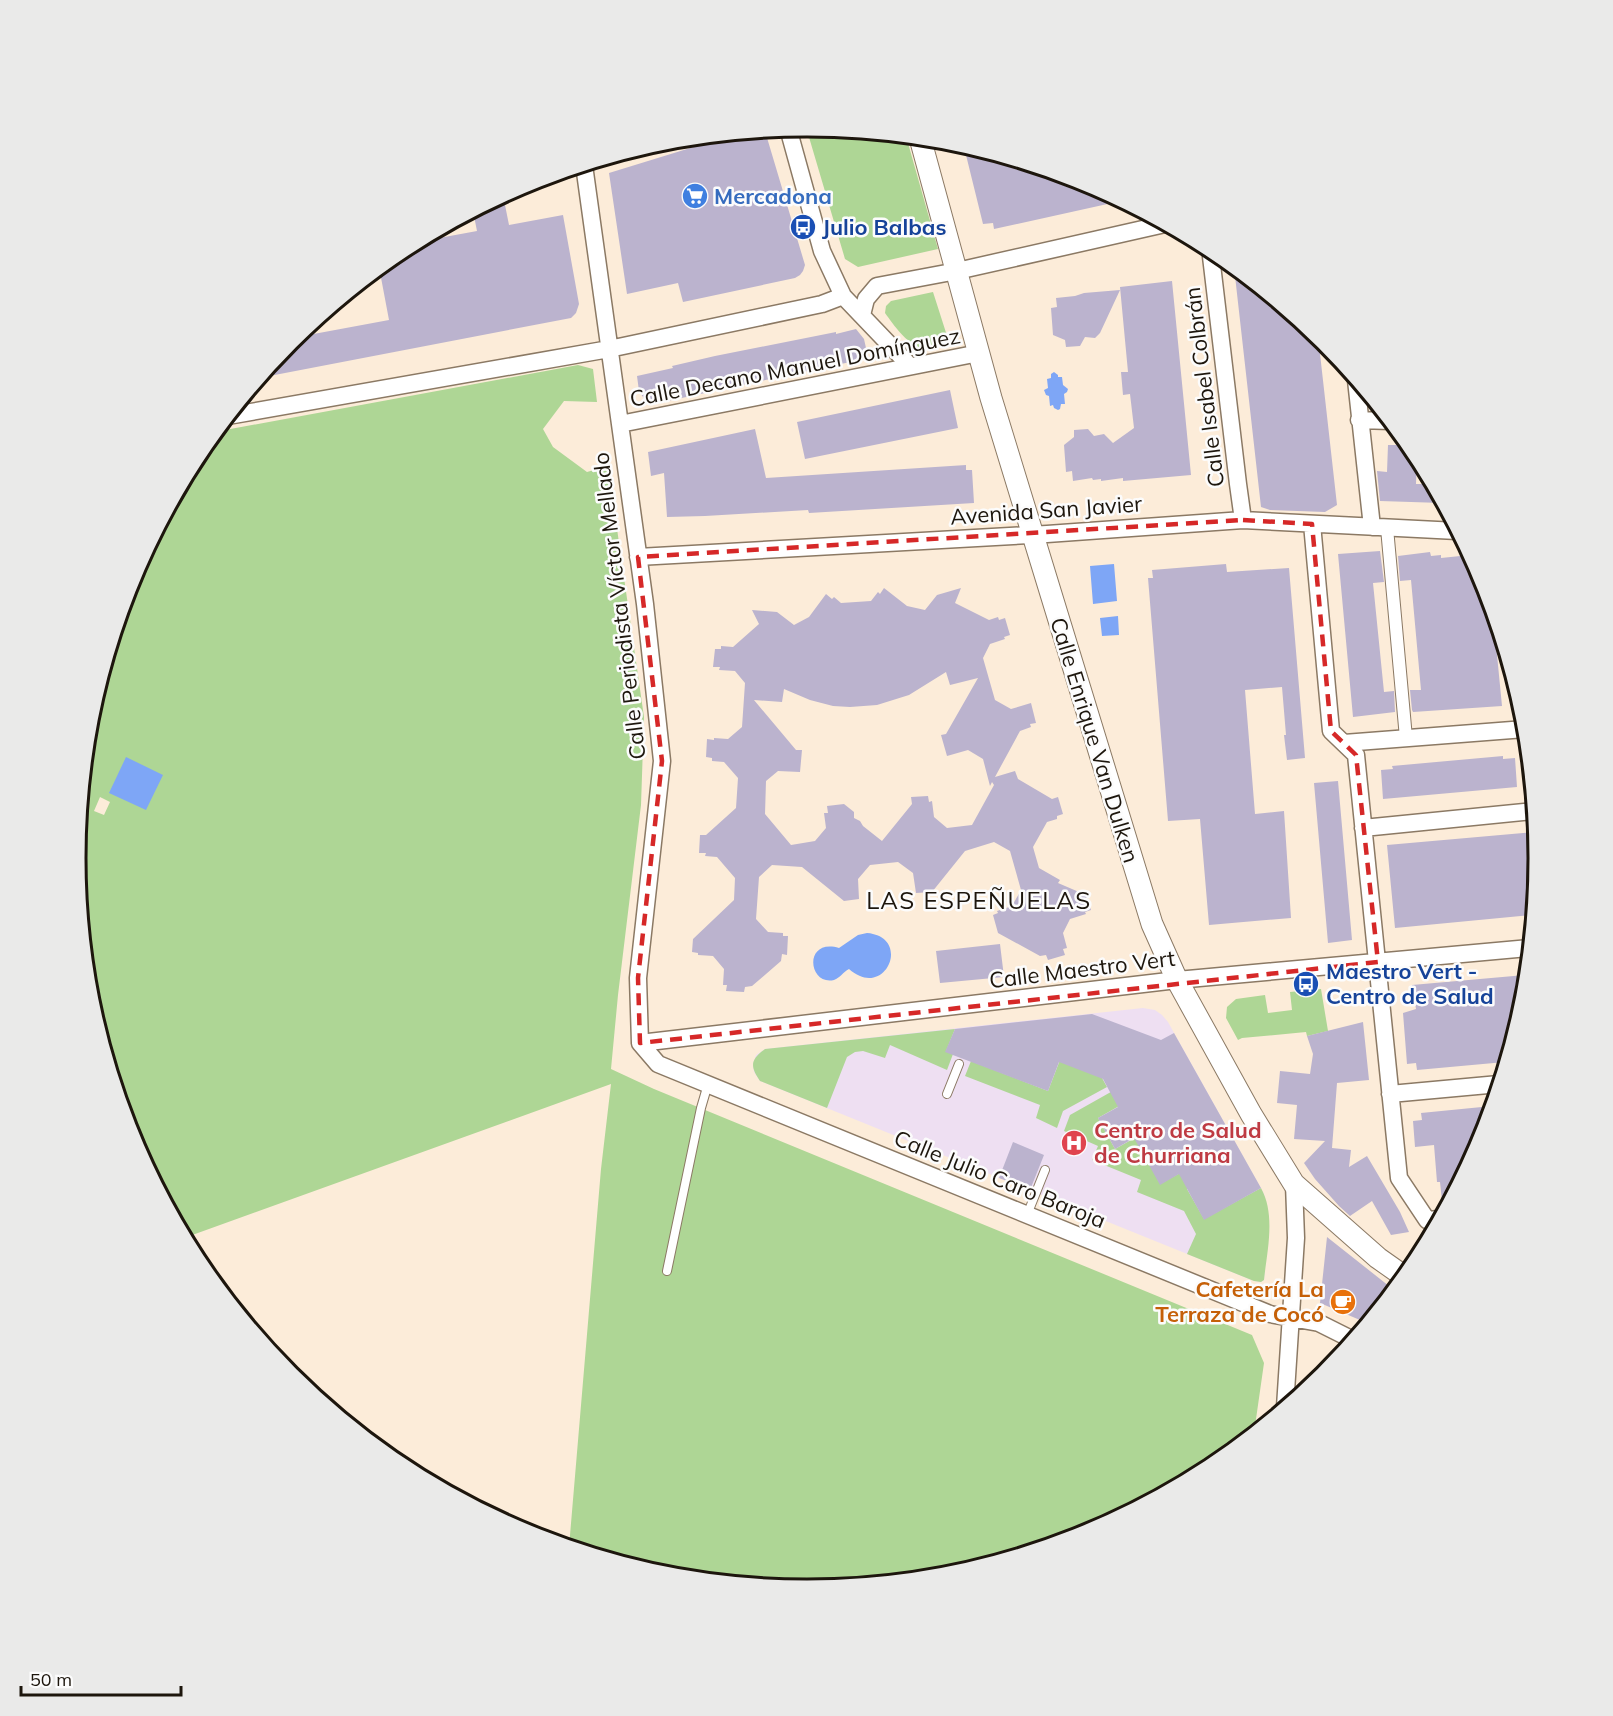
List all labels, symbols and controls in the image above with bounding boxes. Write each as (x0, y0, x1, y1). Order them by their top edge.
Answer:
supermarket icon: Mercadona (680, 181, 710, 211)
place label: Mercadona (714, 182, 832, 210)
bus stop icon: Julio Balbas (788, 212, 818, 242)
place label: Julio Balbas (822, 213, 946, 241)
street label: Calle Isabel Colbrán (1178, 285, 1230, 489)
street label: Calle Decano Manuel Domínguez (627, 321, 963, 413)
street label: Calle Periodista Víctor Mellado (586, 451, 652, 761)
street label: Avenida San Javier (949, 489, 1143, 531)
street label: Calle Enrique Van Dulken (1044, 614, 1146, 866)
district label: LAS ESPEÑUELAS (866, 885, 1092, 915)
street label: Calle Maestro Vert (987, 944, 1177, 994)
place label: Maestro Vert - Centro de Salud (1326, 957, 1494, 1010)
bus stop icon: Maestro Vert - Centro de Salud (1291, 969, 1321, 999)
place label: Centro de Salud de Churriana (1094, 1116, 1262, 1169)
street label: Calle Julio Caro Baroja (890, 1124, 1110, 1234)
hospital icon: Centro de Salud de Churriana (1059, 1128, 1089, 1158)
place label: Cafetería La Terraza de Cocó (1155, 1275, 1324, 1328)
cafe icon: Cafetería La Terraza de Cocó (1328, 1287, 1358, 1317)
scale bar (21, 1659, 182, 1697)
text: 50 m (30, 1668, 72, 1691)

